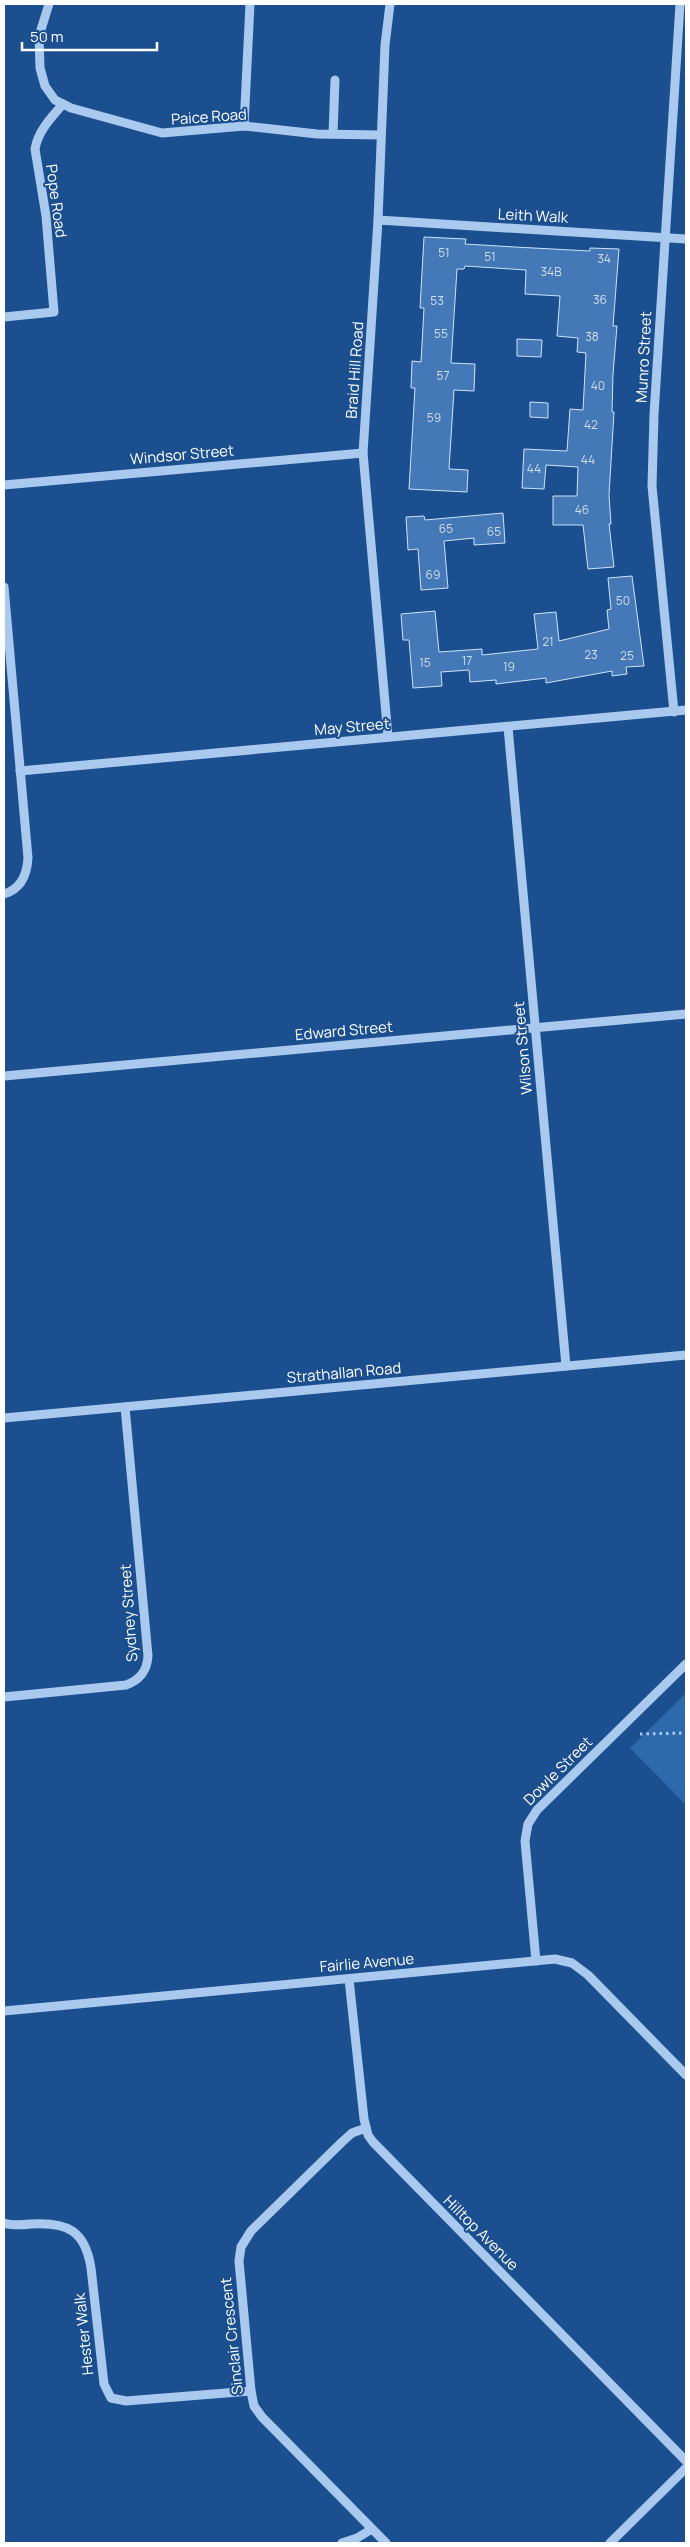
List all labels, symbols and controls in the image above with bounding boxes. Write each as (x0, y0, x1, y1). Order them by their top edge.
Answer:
scale bar (22, 20, 158, 52)
text: 50 m (30, 26, 64, 47)
street label: Paice Road (170, 103, 248, 130)
street label: Pope Road (41, 163, 72, 239)
street label: Leith Walk (497, 203, 569, 228)
house number: 51 (438, 244, 450, 261)
house number: 51 (484, 248, 496, 265)
house number: 34 (597, 250, 611, 267)
house number: 34B (540, 263, 562, 280)
house number: 36 (593, 291, 607, 308)
house number: 53 (430, 292, 444, 309)
street label: Munro Street (631, 311, 656, 403)
street label: Braid Hill Road (341, 321, 368, 419)
house number: 55 (434, 325, 448, 342)
house number: 38 (585, 328, 599, 345)
house number: 57 (437, 367, 449, 384)
house number: 40 (591, 377, 605, 394)
house number: 59 (427, 409, 441, 426)
house number: 42 (584, 416, 598, 433)
street label: Windsor Street (129, 440, 235, 470)
house number: 44 (581, 451, 595, 468)
house number: 44 (527, 460, 541, 477)
house number: 46 (575, 501, 589, 518)
house number: 65 (439, 520, 453, 537)
house number: 65 (487, 523, 501, 540)
house number: 69 (426, 566, 440, 583)
house number: 50 (616, 592, 630, 609)
house number: 21 (542, 633, 554, 650)
house number: 23 (584, 646, 598, 663)
house number: 25 (620, 647, 634, 664)
house number: 17 (462, 652, 472, 669)
house number: 15 (419, 654, 431, 671)
house number: 19 (503, 658, 515, 675)
street label: May Street (313, 713, 390, 740)
street label: Wilson Street (508, 1001, 537, 1096)
street label: Edward Street (294, 1016, 394, 1045)
street label: Strathallan Road (286, 1357, 402, 1388)
street label: Sydney Street (115, 1563, 142, 1663)
street label: Dowle Street (519, 1732, 597, 1810)
street label: Fairlie Avenue (319, 1948, 415, 1977)
street label: Hilltop Avenue (439, 2190, 524, 2275)
street label: Sinclair Crescent (215, 2276, 248, 2396)
street label: Hester Walk (69, 2291, 98, 2376)

